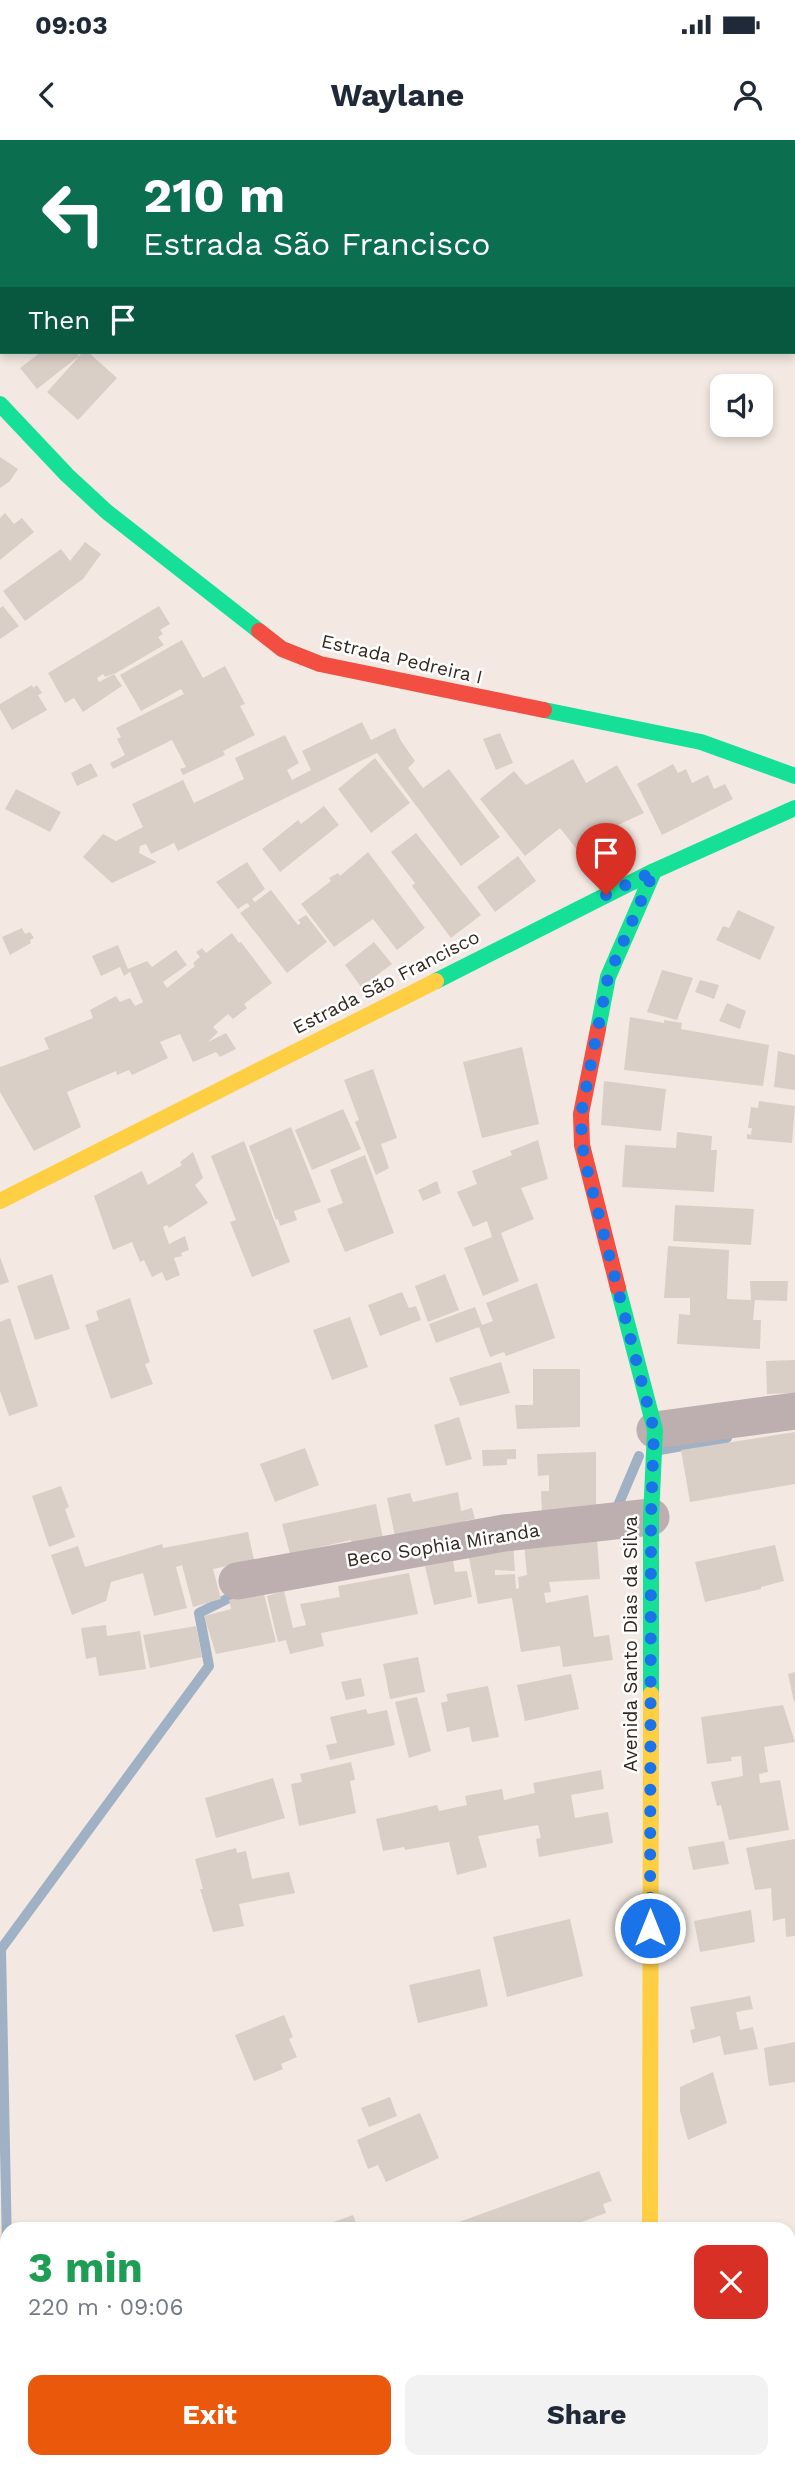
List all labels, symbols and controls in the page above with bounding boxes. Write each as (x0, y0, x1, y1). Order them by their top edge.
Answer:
text: 09:03 (35, 10, 108, 40)
icon: back (28, 76, 66, 114)
text: Waylane (331, 76, 464, 114)
icon: person (729, 76, 767, 114)
text: 210 m (143, 166, 285, 224)
icon: left (28, 168, 119, 259)
text: Estrada São Francisco (143, 225, 490, 263)
icon: arrive (104, 301, 142, 339)
text: Then (28, 305, 90, 335)
map controls (710, 374, 773, 437)
button: sound (710, 374, 773, 437)
street label: Estrada Pedreira I (319, 629, 485, 689)
pin (576, 823, 636, 895)
icon: arrive (587, 834, 625, 872)
street label: Estrada São Francisco (289, 925, 483, 1039)
street label: Avenida Santo Dias da Silva (619, 1516, 642, 1772)
street label: Beco Sophia Miranda (345, 1518, 541, 1572)
position arrow (613, 1891, 687, 1965)
text: 3 min (28, 2243, 143, 2292)
button: close (694, 2245, 768, 2319)
text: 220 m · 09:06 (28, 2294, 183, 2321)
button: Exit (28, 2375, 391, 2455)
button: Share (405, 2375, 768, 2455)

